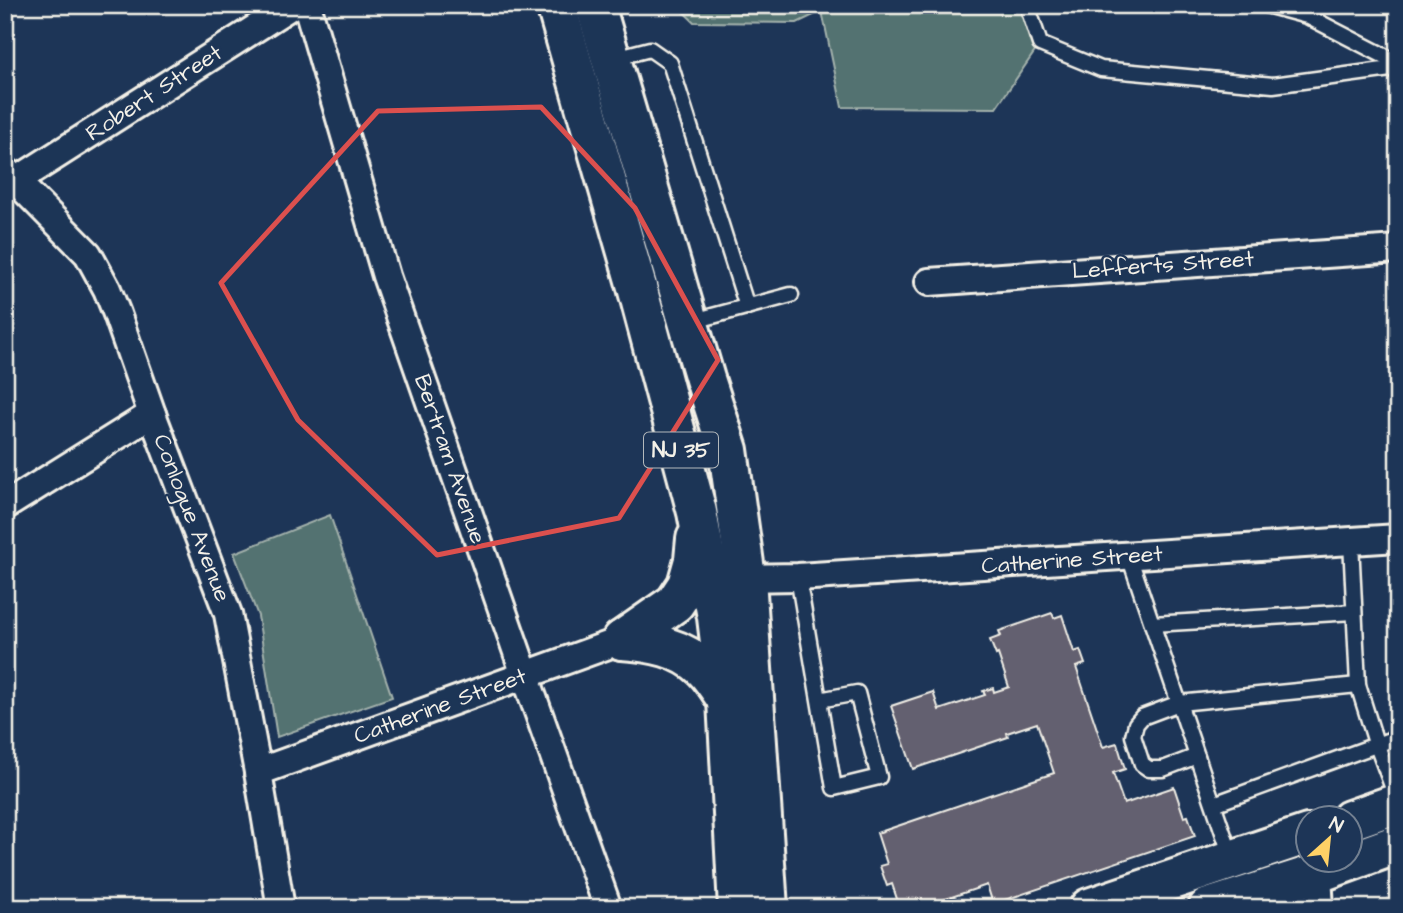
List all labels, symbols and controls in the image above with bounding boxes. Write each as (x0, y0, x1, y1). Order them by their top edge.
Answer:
street label: Robert Street (80, 36, 229, 149)
street label: Lefferts Street (1071, 243, 1256, 287)
street label: Bertram Avenue (406, 370, 494, 548)
street label: Conlogue Avenue (144, 430, 239, 607)
road number: NJ 35 (644, 433, 718, 468)
street label: Catherine Street (980, 538, 1164, 582)
street label: Catherine Street (349, 660, 531, 752)
north arrow (1294, 804, 1364, 874)
text: N (1325, 810, 1348, 840)

